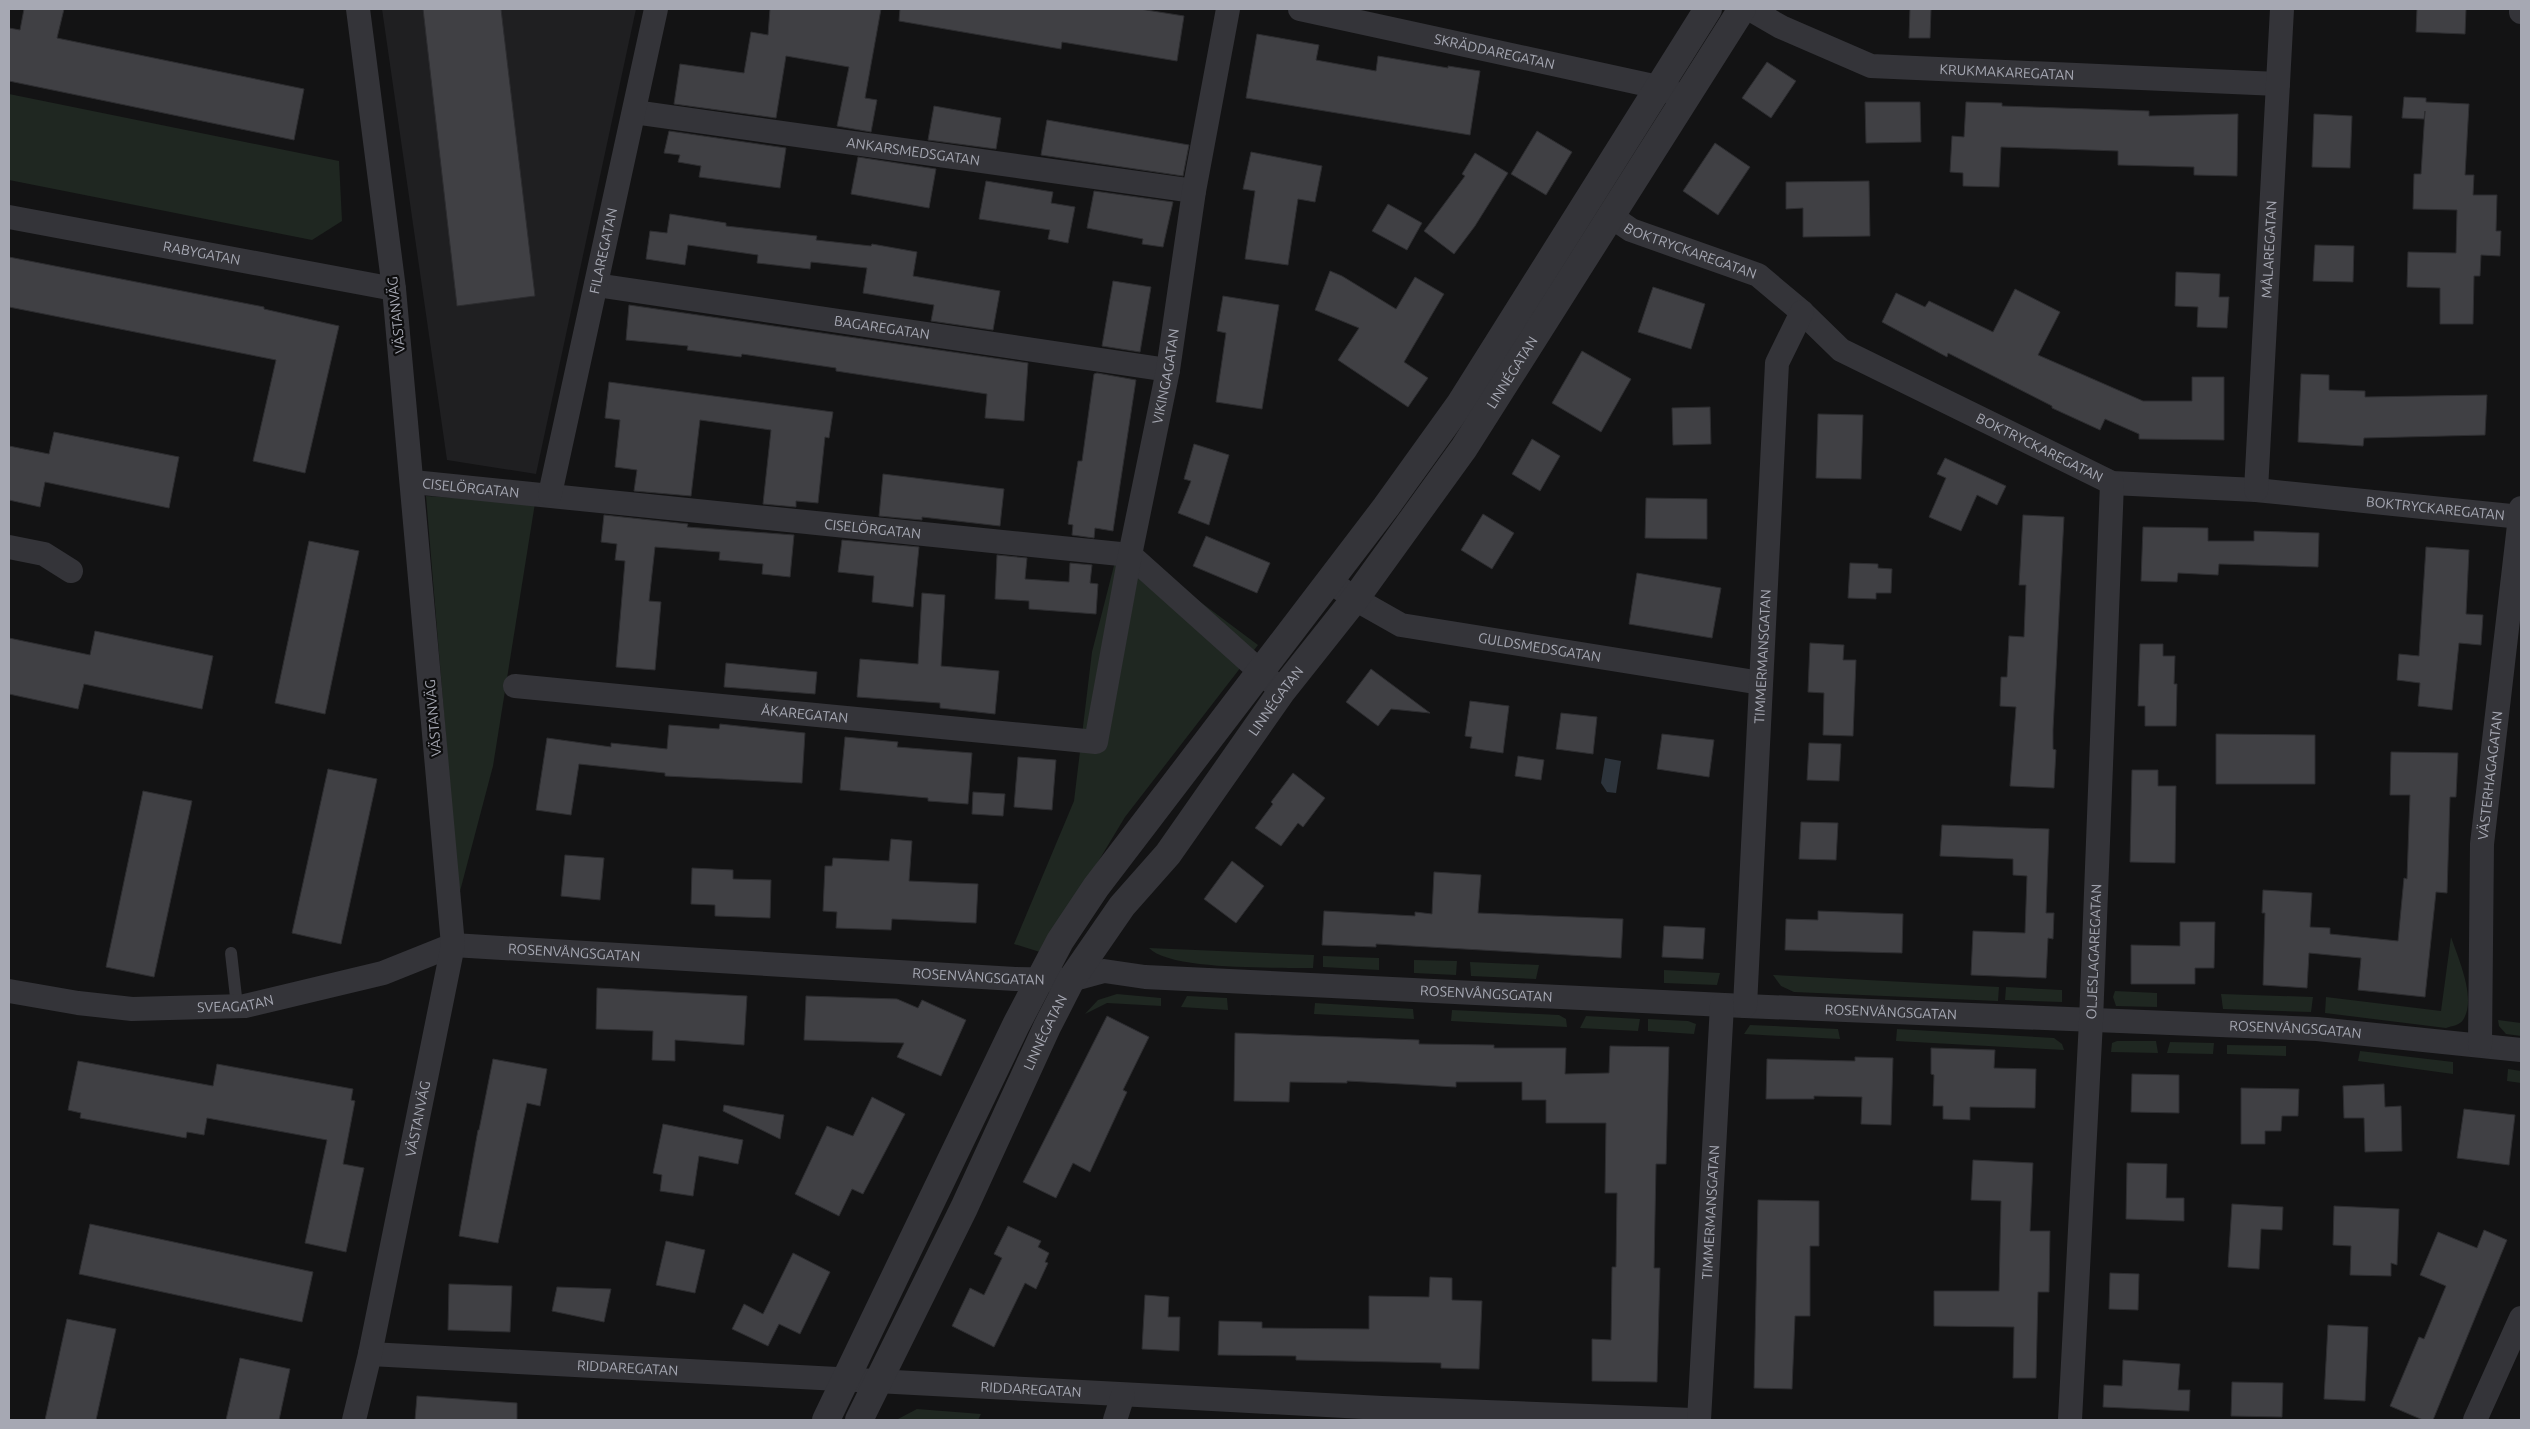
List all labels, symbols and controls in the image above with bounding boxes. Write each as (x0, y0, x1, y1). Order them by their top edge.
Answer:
street label: SKRÄDDAREGATAN (1433, 30, 1556, 72)
street label: KRUKMAKAREGATAN (1939, 61, 2075, 83)
street label: ANKARSMEDSGATAN (846, 134, 981, 169)
street label: MÅLAREGATAN (2258, 200, 2280, 299)
street label: FILAREGATAN (586, 206, 620, 295)
street label: BOKTRYCKAREGATAN (1621, 220, 1759, 282)
street label: RABYGATAN (162, 238, 242, 268)
street label: VÄSTANVÄG (384, 276, 408, 354)
street label: BAGAREGATAN (833, 312, 931, 342)
street label: VIKINGAGATAN (1149, 328, 1182, 425)
street label: LINNÉGATAN (1483, 333, 1541, 411)
street label: BOKTRYCKAREGATAN (1974, 410, 2106, 485)
street label: CISELÖRGATAN (421, 475, 520, 501)
street label: BOKTRYCKAREGATAN (2365, 493, 2506, 523)
street label: CISELÖRGATAN (823, 516, 922, 542)
street label: TIMMERMANSGATAN (1751, 589, 1774, 724)
street label: GULDSMEDSGATAN (1477, 630, 1602, 665)
street label: LINNÉGATAN (1245, 663, 1307, 739)
street label: VÄSTANVÄG (422, 679, 444, 757)
street label: ÅKAREGATAN (760, 702, 849, 726)
street label: VÄSTERHAGAGATAN (2475, 710, 2505, 841)
street label: OLJESLAGAREGATAN (2083, 884, 2104, 1020)
street label: ROSENVÅNGSGATAN (507, 940, 641, 964)
street label: ROSENVÅNGSGATAN (912, 965, 1045, 988)
street label: ROSENVÅNGSGATAN (1420, 982, 1553, 1005)
street label: SVEAGATAN (197, 991, 275, 1015)
street label: LINNÉGATAN (1020, 992, 1070, 1073)
street label: ROSENVÅNGSGATAN (1824, 1001, 1957, 1023)
street label: ROSENVÅNGSGATAN (2229, 1017, 2362, 1042)
street label: VÄSTANVÄG (402, 1079, 433, 1158)
street label: TIMMERMANSGATAN (1699, 1145, 1722, 1280)
street label: RIDDAREGATAN (577, 1357, 679, 1378)
street label: RIDDAREGATAN (980, 1379, 1082, 1400)

